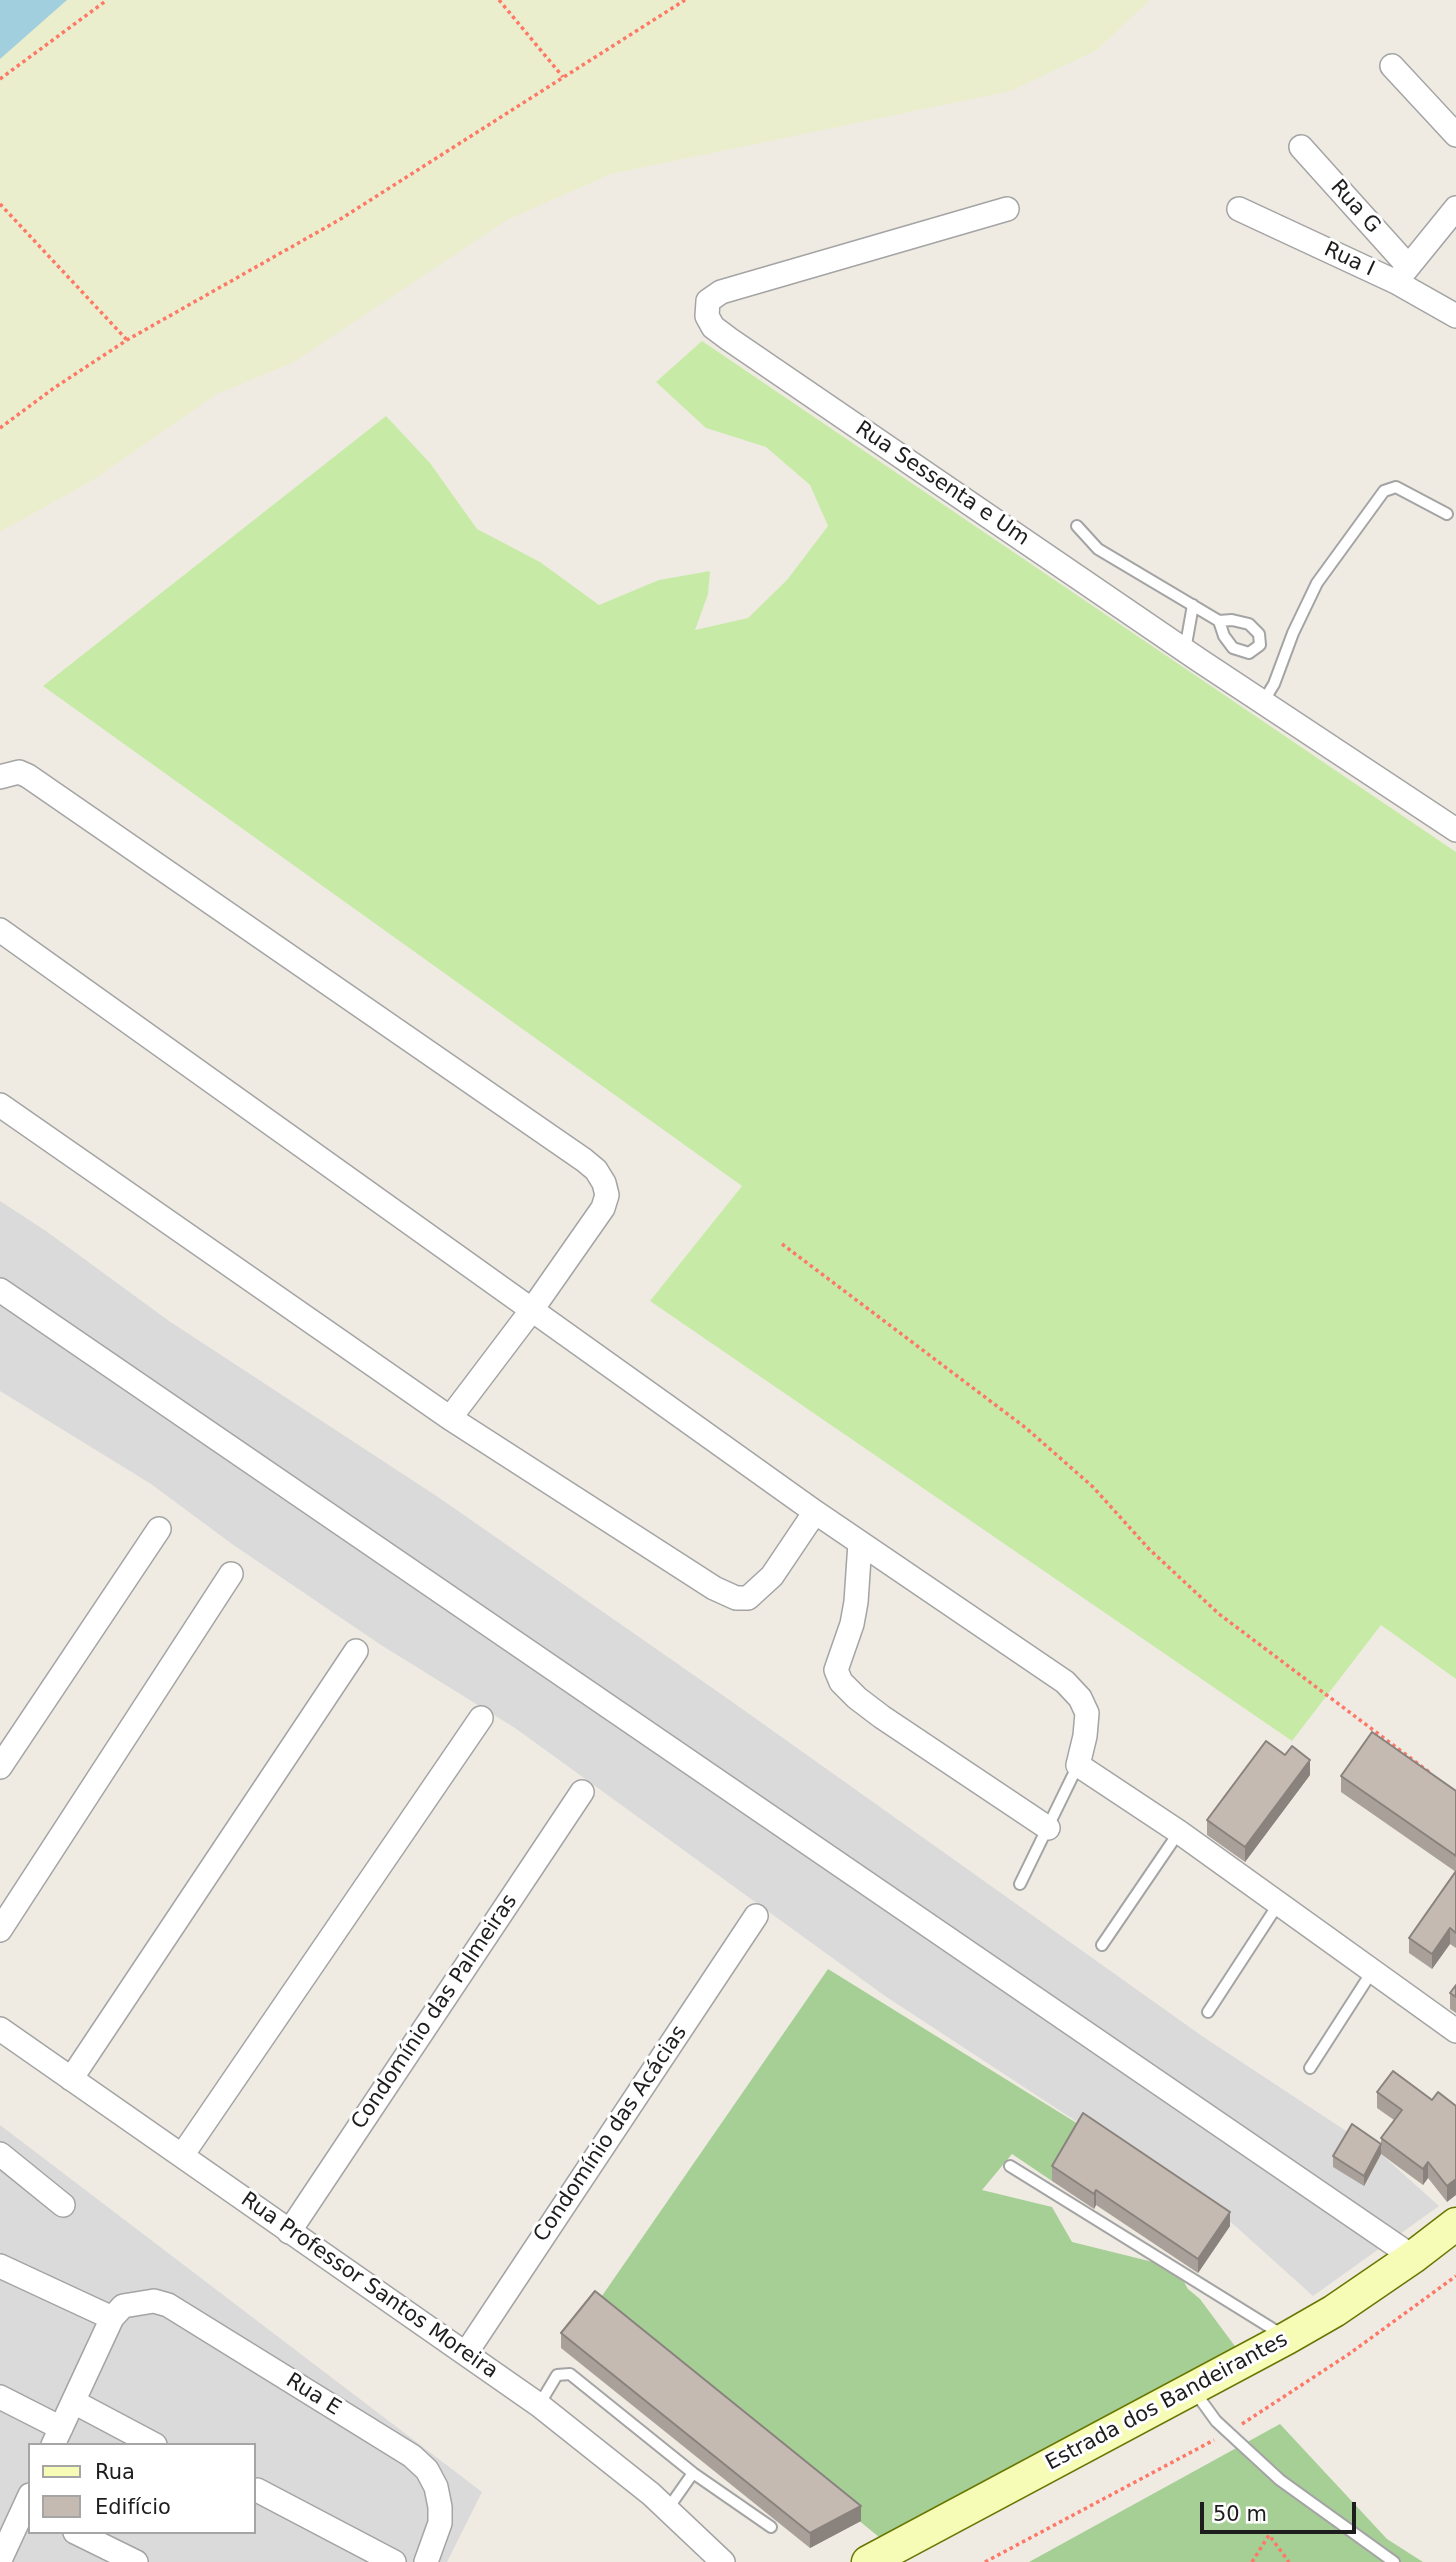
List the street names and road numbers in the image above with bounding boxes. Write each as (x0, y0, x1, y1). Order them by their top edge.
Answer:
street label: Rua G (1325, 175, 1385, 239)
street label: Rua I (1320, 237, 1378, 283)
street label: Rua Sessenta e Um (850, 416, 1034, 552)
street label: Condomínio das Palmeiras (347, 1890, 523, 2134)
street label: Condomínio das Acácias (529, 2021, 693, 2247)
street label: Rua Professor Santos Moreira (236, 2187, 502, 2385)
street label: Estrada dos Bandeirantes (1042, 2327, 1292, 2477)
street label: Rua E (281, 2368, 345, 2422)

